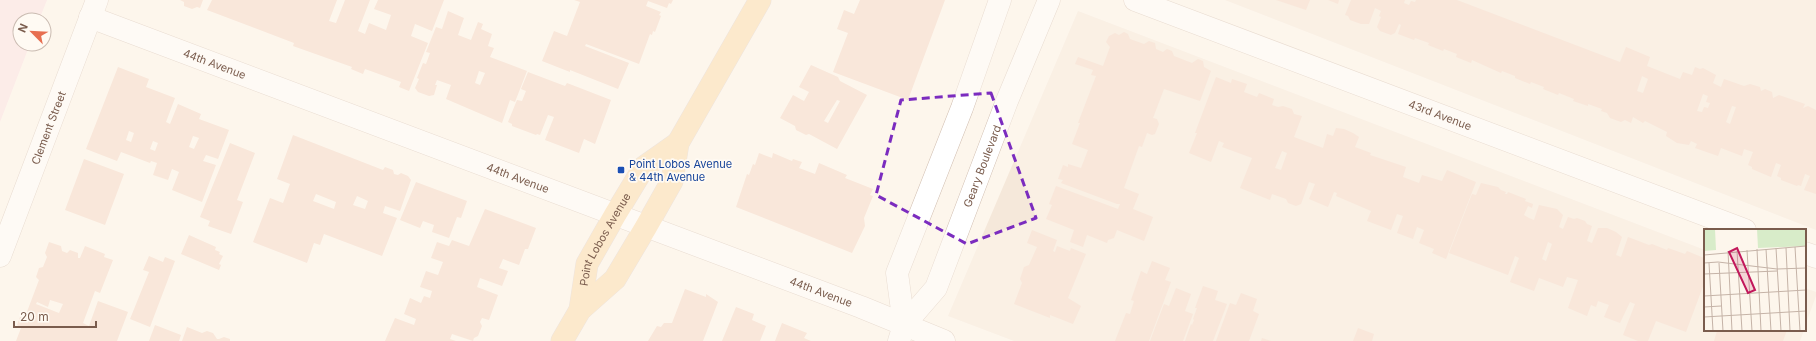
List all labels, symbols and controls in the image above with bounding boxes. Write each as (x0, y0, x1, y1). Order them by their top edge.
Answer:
north arrow (12, 12, 52, 52)
text: N (15, 21, 31, 35)
street label: 44th Avenue (181, 46, 248, 82)
street label: Clement Street (28, 89, 69, 167)
street label: 43rd Avenue (1407, 97, 1474, 133)
street label: Geary Boulevard (960, 123, 1004, 209)
place label: Point Lobos Avenue & 44th Avenue (629, 157, 732, 184)
street label: 44th Avenue (484, 160, 551, 196)
marker: Point Lobos Avenue & 44th Avenue (616, 165, 626, 175)
street label: Point Lobos Avenue (577, 190, 634, 287)
inset map (1704, 229, 1806, 331)
street label: 44th Avenue (788, 274, 854, 310)
scale bar (14, 303, 96, 329)
text: 20 m (20, 309, 49, 324)

